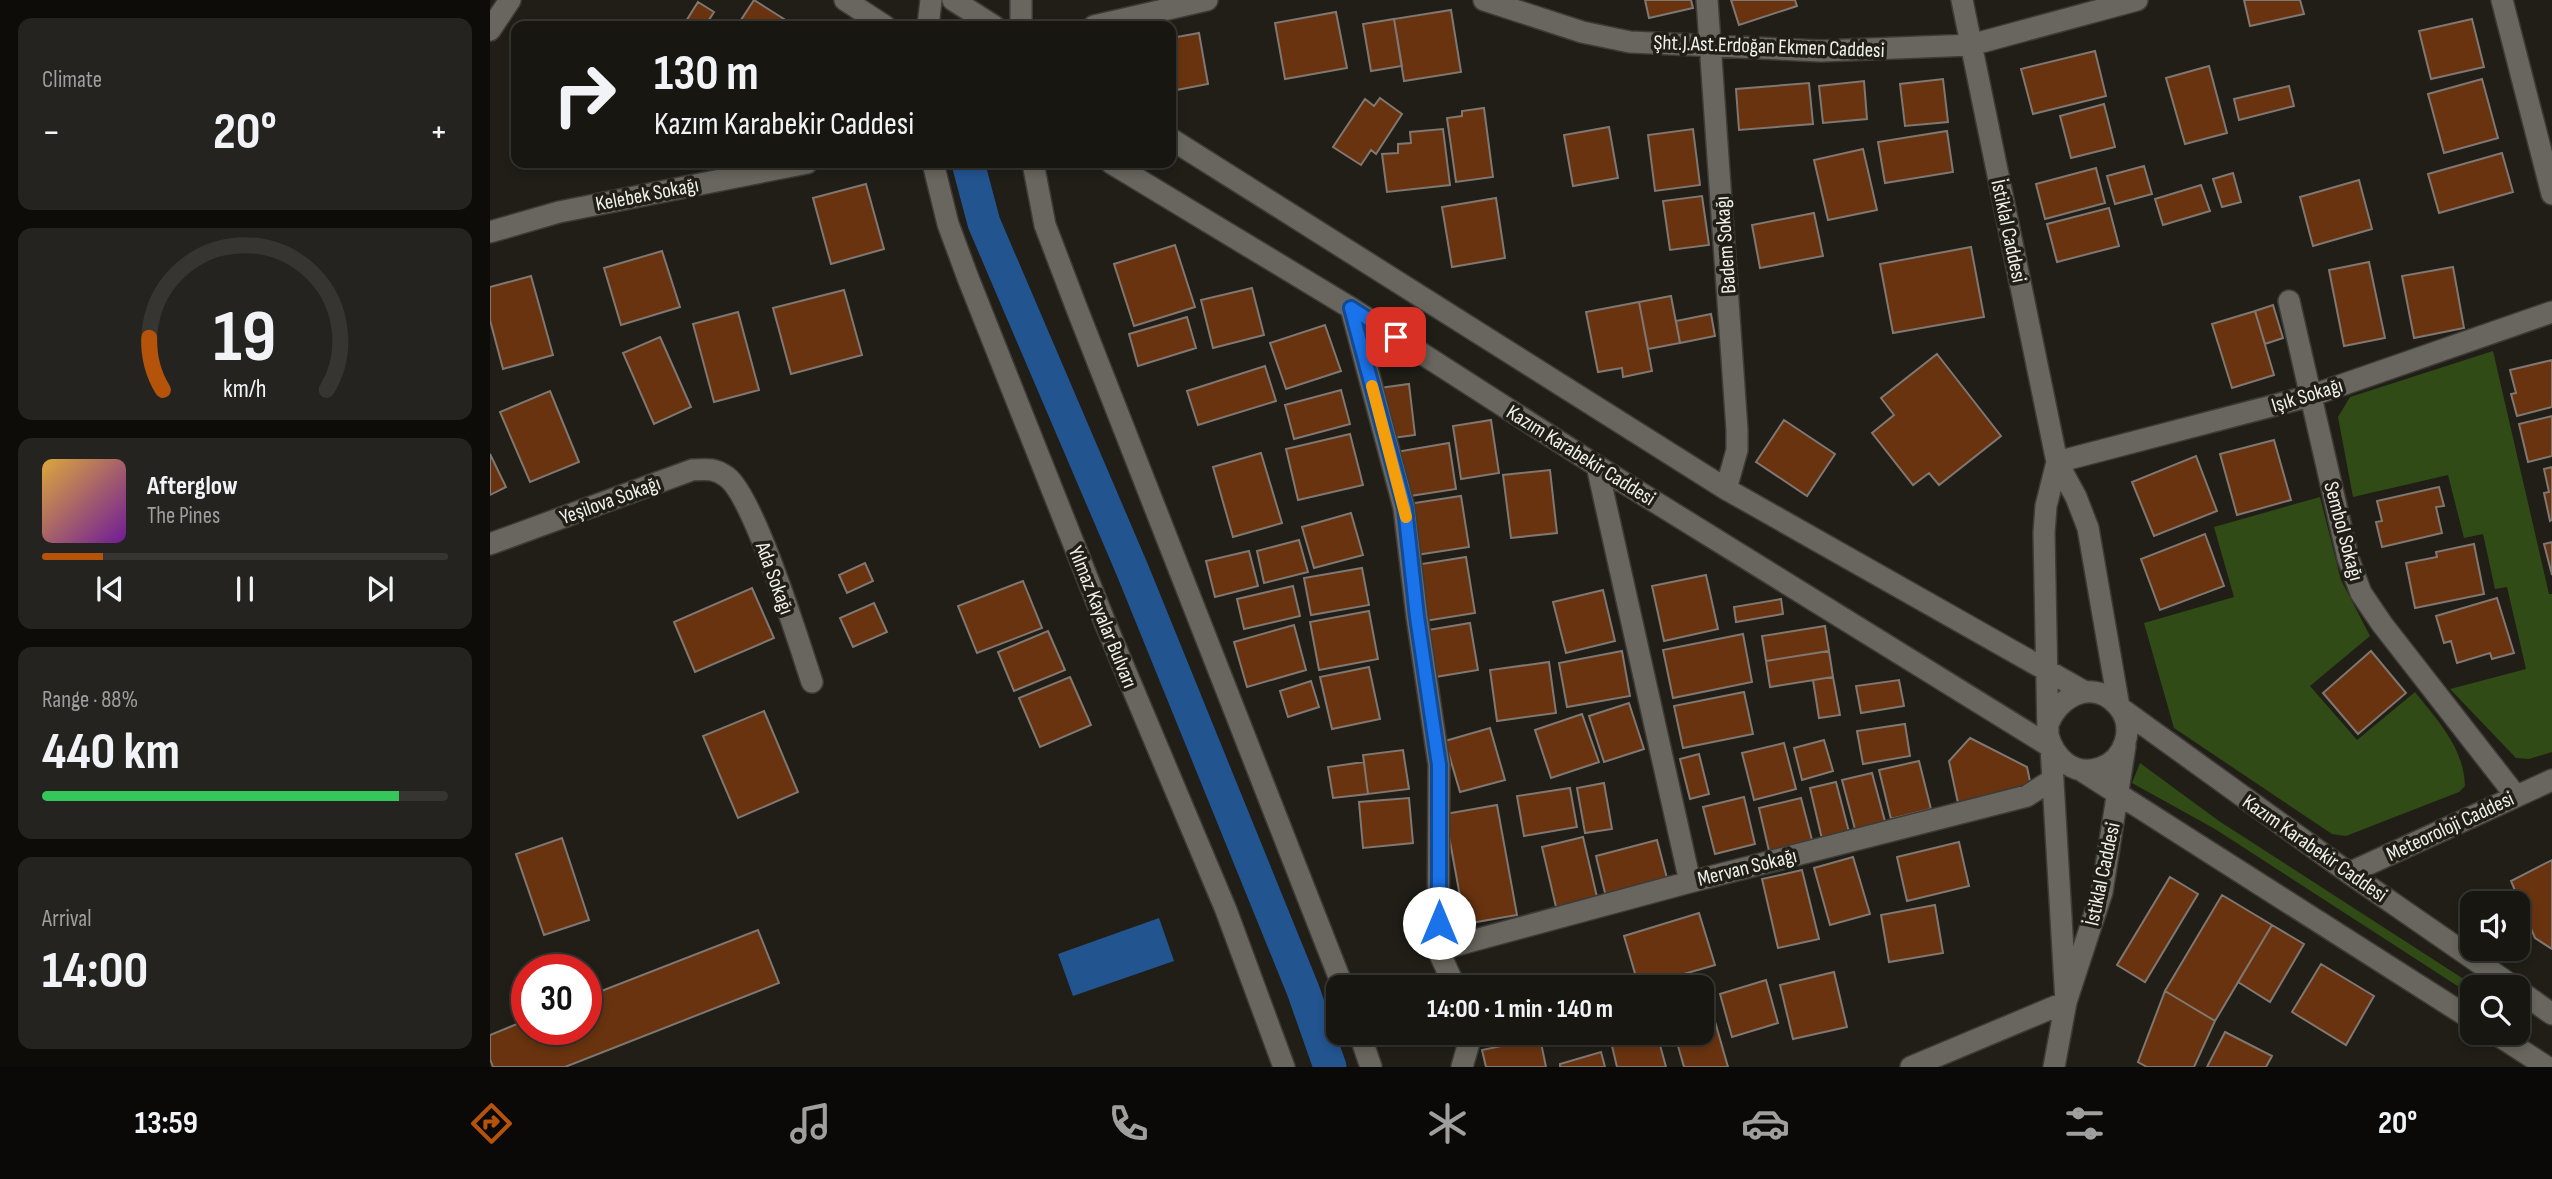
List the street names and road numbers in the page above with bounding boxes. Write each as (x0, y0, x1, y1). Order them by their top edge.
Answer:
street label: Şht.J.Ast.Erdoğan Ekmen Caddesi (1653, 30, 1885, 63)
street label: Kelebek Sokağı (593, 172, 701, 217)
street label: İstiklal Caddesi (1985, 177, 2032, 285)
street label: Badem Sokağı (1710, 195, 1741, 295)
street label: Işık Sokağı (2269, 373, 2346, 418)
street label: Kazım Karabekir Caddesi (1502, 400, 1660, 511)
street label: Yeşilova Sokağı (556, 471, 664, 530)
street label: Sembol Sokağı (2318, 479, 2369, 583)
street label: Ada Sokağı (750, 538, 799, 618)
street label: Yılmaz Kayalar Bulvarı (1063, 543, 1142, 692)
street label: Meteoroloji Caddesi (2383, 786, 2518, 867)
street label: Kazım Karabekir Caddesi (2238, 789, 2392, 908)
street label: İstiklal Caddesi (2079, 820, 2126, 928)
street label: Mervan Sokağı (1695, 843, 1799, 892)

